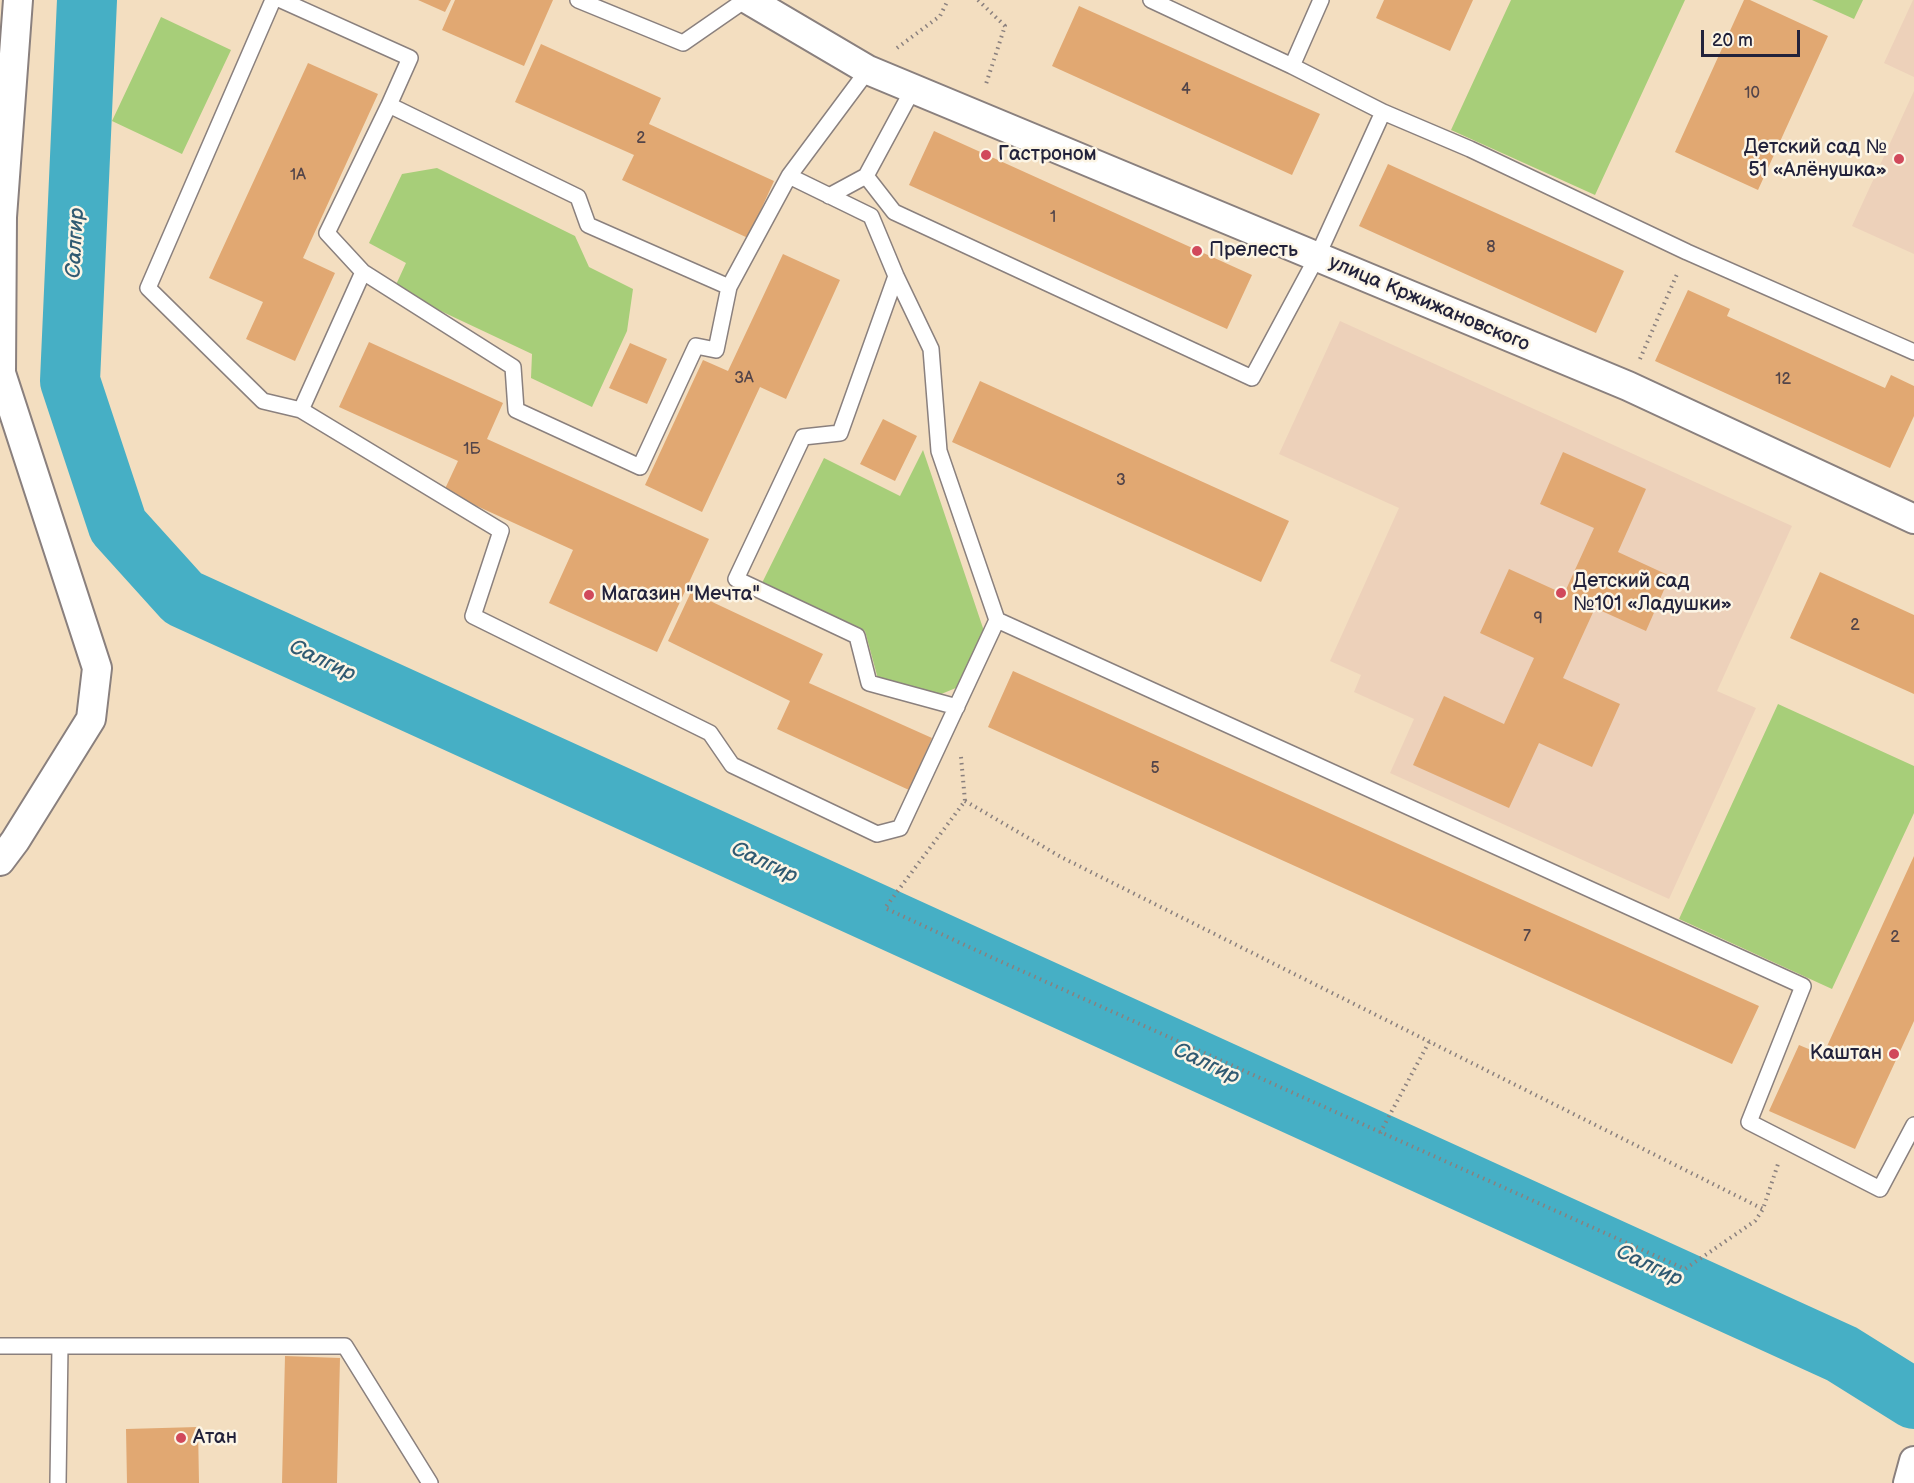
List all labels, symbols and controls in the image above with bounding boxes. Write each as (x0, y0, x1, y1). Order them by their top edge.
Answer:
scale bar (1704, 18, 1803, 56)
text: 20 m (1712, 30, 1753, 51)
house number: 4 (1181, 80, 1191, 100)
house number: 10 (1744, 84, 1760, 104)
house number: 2 (636, 129, 646, 149)
place label: Детский сад № 51 «Алёнушка» (1744, 136, 1887, 183)
place label: Гастроном (998, 143, 1097, 167)
marker: Гастроном (979, 148, 993, 162)
marker: Детский сад № 51 «Алёнушка» (1892, 152, 1906, 166)
house number: 1А (290, 166, 306, 186)
water label: Салгир (62, 207, 90, 279)
house number: 1 (1050, 208, 1056, 228)
house number: 8 (1486, 238, 1496, 258)
place label: Прелесть (1209, 239, 1298, 263)
marker: Прелесть (1190, 244, 1204, 258)
street label: улица Кржижановского (1325, 251, 1533, 357)
house number: 3А (734, 369, 754, 389)
house number: 12 (1775, 370, 1791, 390)
house number: 1Б (463, 440, 481, 460)
house number: 3 (1116, 471, 1126, 491)
place label: Детский сад №101 «Ладушки» (1573, 570, 1732, 617)
place label: Магазин "Мечта" (601, 583, 760, 607)
marker: Детский сад №101 «Ладушки» (1554, 586, 1568, 600)
marker: Магазин "Мечта" (582, 588, 596, 602)
house number: 9 (1533, 609, 1543, 629)
house number: 2 (1850, 616, 1860, 636)
water label: Салгир (285, 635, 359, 687)
house number: 5 (1150, 759, 1160, 779)
water label: Салгир (727, 837, 801, 889)
house number: 7 (1523, 927, 1531, 947)
house number: 2 (1890, 928, 1900, 948)
water label: Салгир (1169, 1038, 1243, 1090)
place label: Каштан (1810, 1042, 1882, 1066)
marker: Каштан (1887, 1047, 1901, 1061)
water label: Салгир (1612, 1240, 1686, 1292)
place label: Атан (193, 1426, 237, 1450)
marker: Атан (174, 1431, 188, 1445)

